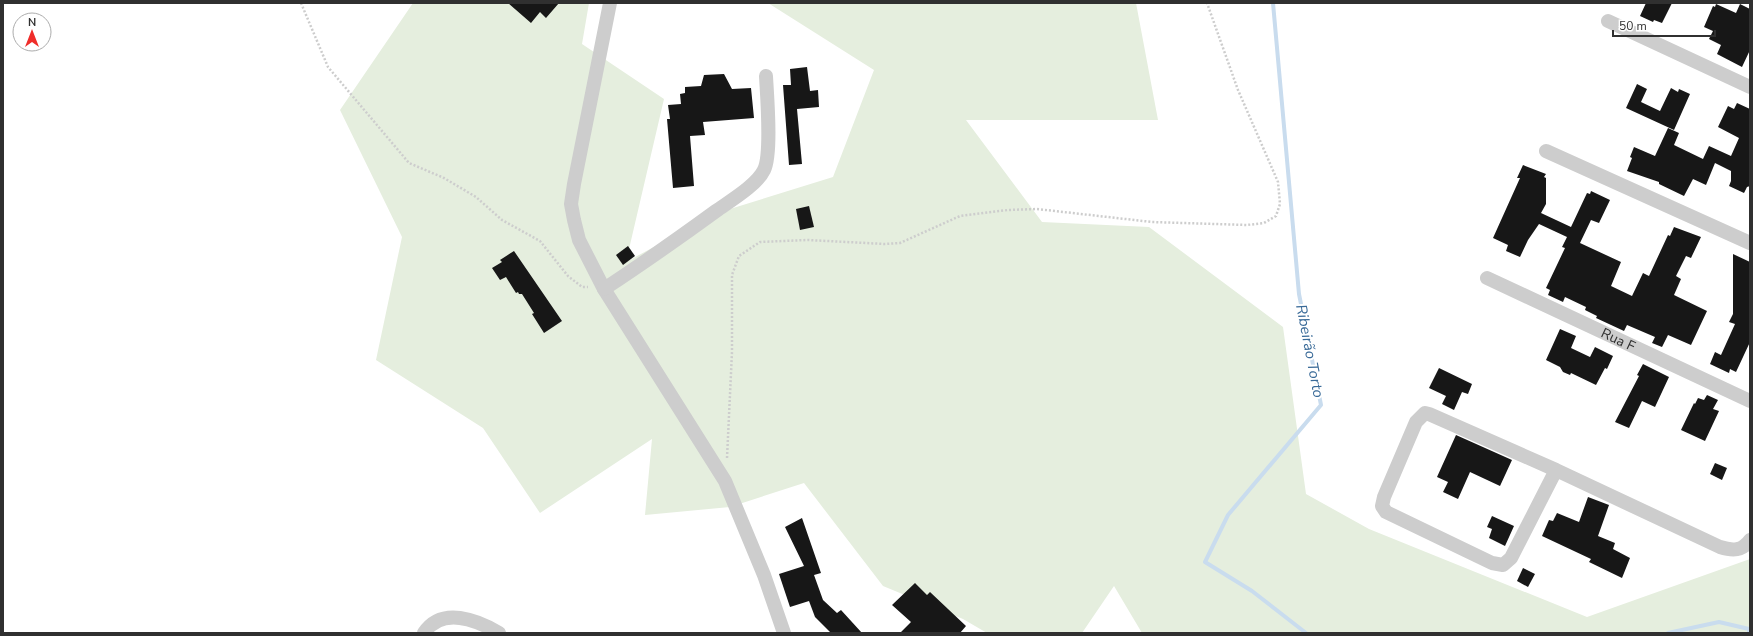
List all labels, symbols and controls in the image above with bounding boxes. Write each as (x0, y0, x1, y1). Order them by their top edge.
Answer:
north arrow (12, 12, 52, 52)
scale bar (1613, 12, 1715, 38)
text: N (28, 15, 36, 30)
text: 50 m (1619, 18, 1647, 34)
water label: Ribeirão Torto (1291, 303, 1329, 399)
street label: Rua F (1598, 323, 1639, 356)

